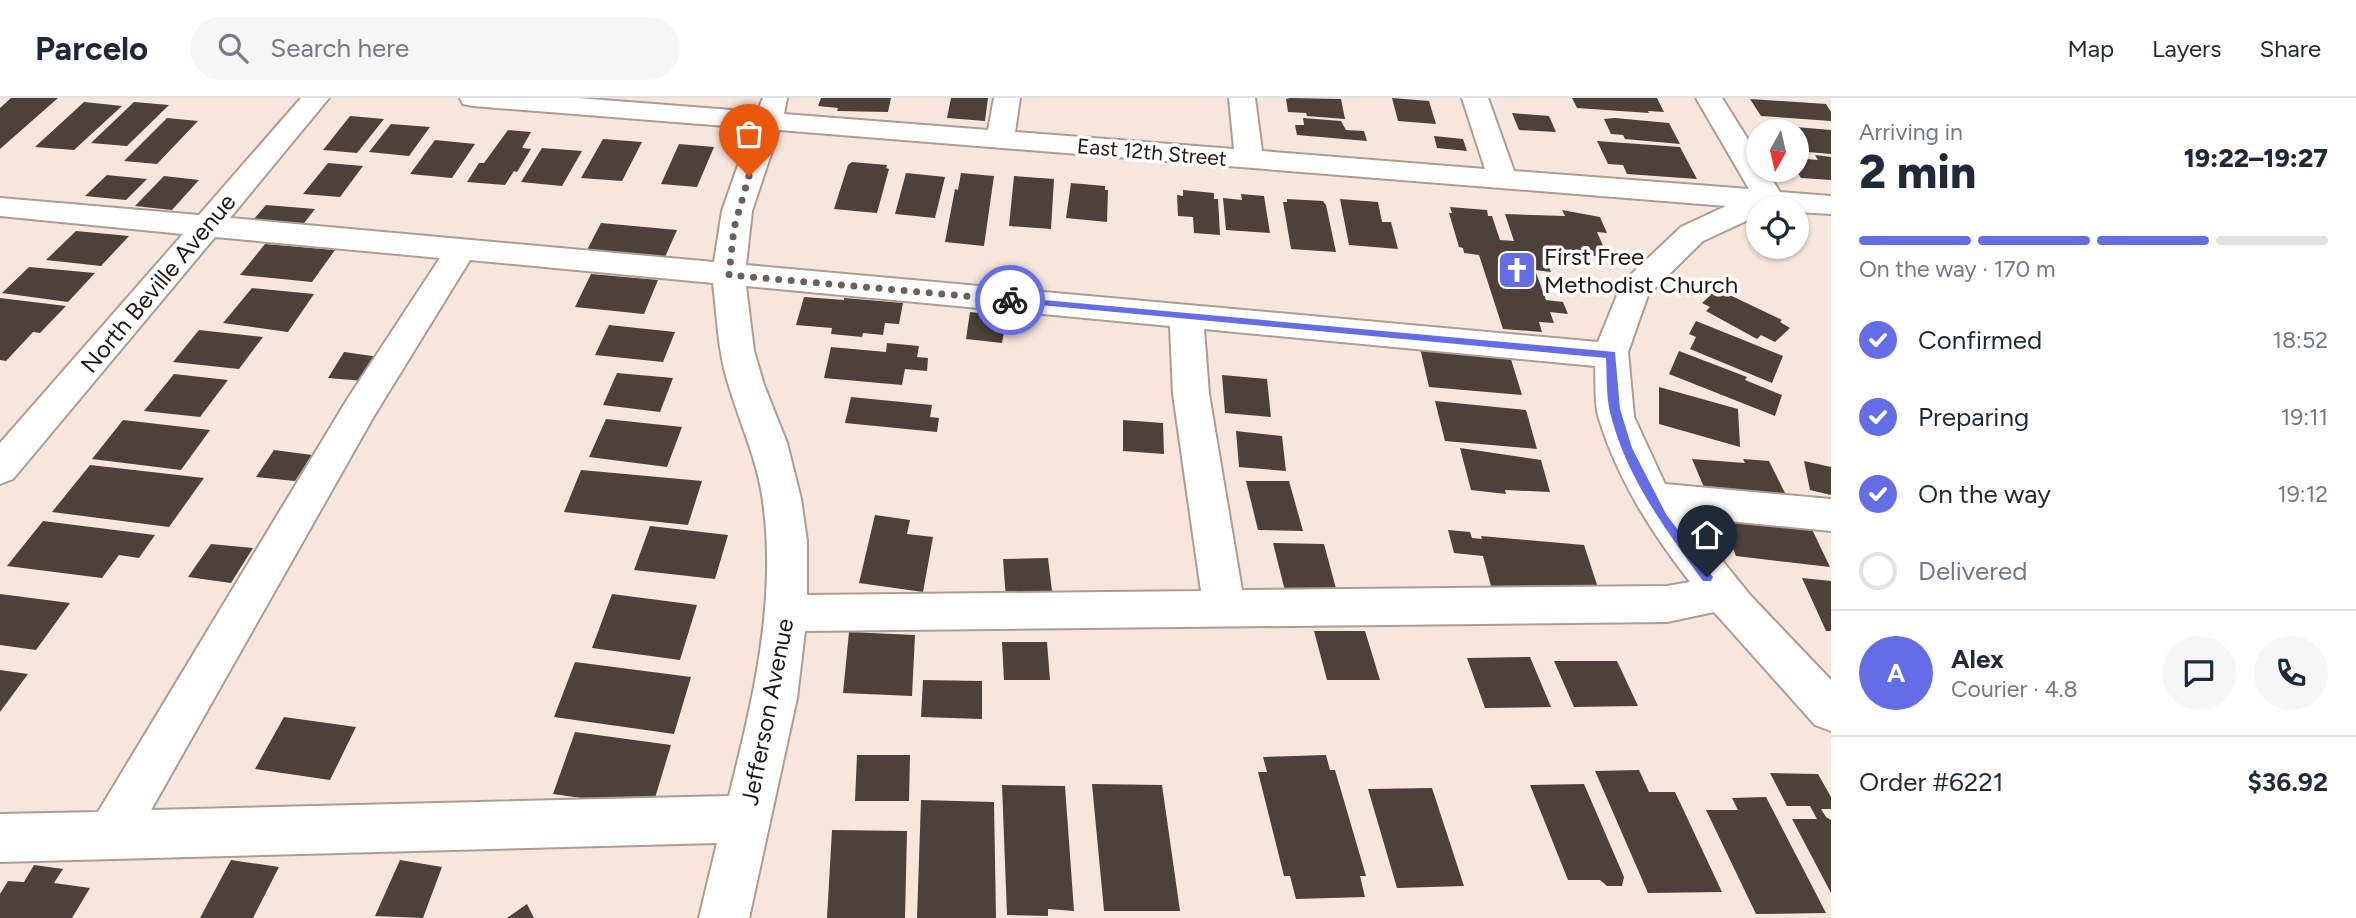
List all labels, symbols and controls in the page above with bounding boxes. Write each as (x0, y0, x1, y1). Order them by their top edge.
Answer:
search box (190, 17, 680, 80)
text: Parcelo (35, 29, 148, 68)
icon: search (214, 29, 252, 67)
text: Search here (270, 32, 409, 64)
text: Map (2067, 34, 2114, 63)
text: Layers (2152, 34, 2221, 63)
text: Share (2259, 34, 2321, 63)
pin (719, 104, 779, 176)
icon: bag (730, 115, 768, 153)
text: Arriving in (1859, 118, 1963, 146)
north arrow (1746, 119, 1810, 182)
map controls (1746, 119, 1809, 259)
street label: East 12th Street (1076, 133, 1228, 171)
text: 19:22–19:27 (2184, 142, 2328, 174)
text: 2 min (1859, 144, 1976, 200)
street label: North Beville Avenue (74, 187, 242, 379)
button: locate (1746, 196, 1809, 259)
place label: First Free Methodist Church (1544, 242, 1738, 299)
church icon: First Free Methodist Church (1496, 249, 1538, 291)
text: On the way · 170 m (1859, 255, 2056, 283)
courier (975, 265, 1045, 335)
icon: bike (991, 281, 1029, 319)
icon: check (1859, 321, 1897, 359)
text: Confirmed (1918, 324, 2042, 356)
text: 18:52 (2272, 326, 2328, 354)
icon: check (1859, 398, 1897, 436)
text: Preparing (1918, 401, 2029, 433)
text: 19:11 (2281, 403, 2328, 431)
icon: check (1859, 475, 1897, 513)
text: On the way (1918, 478, 2051, 510)
text: 19:12 (2277, 480, 2328, 508)
pin (1677, 505, 1737, 577)
icon: home (1688, 516, 1726, 554)
text: Delivered (1918, 555, 2027, 587)
street label: Jefferson Avenue (735, 616, 799, 808)
button: chat (2162, 636, 2236, 710)
button: phone (2254, 636, 2328, 710)
text: Alex (1951, 643, 2004, 675)
text: A (1887, 657, 1905, 689)
text: Courier · 4.8 (1951, 675, 2078, 703)
text: Order #6221 (1859, 766, 2003, 798)
text: $36.92 (2247, 766, 2328, 798)

